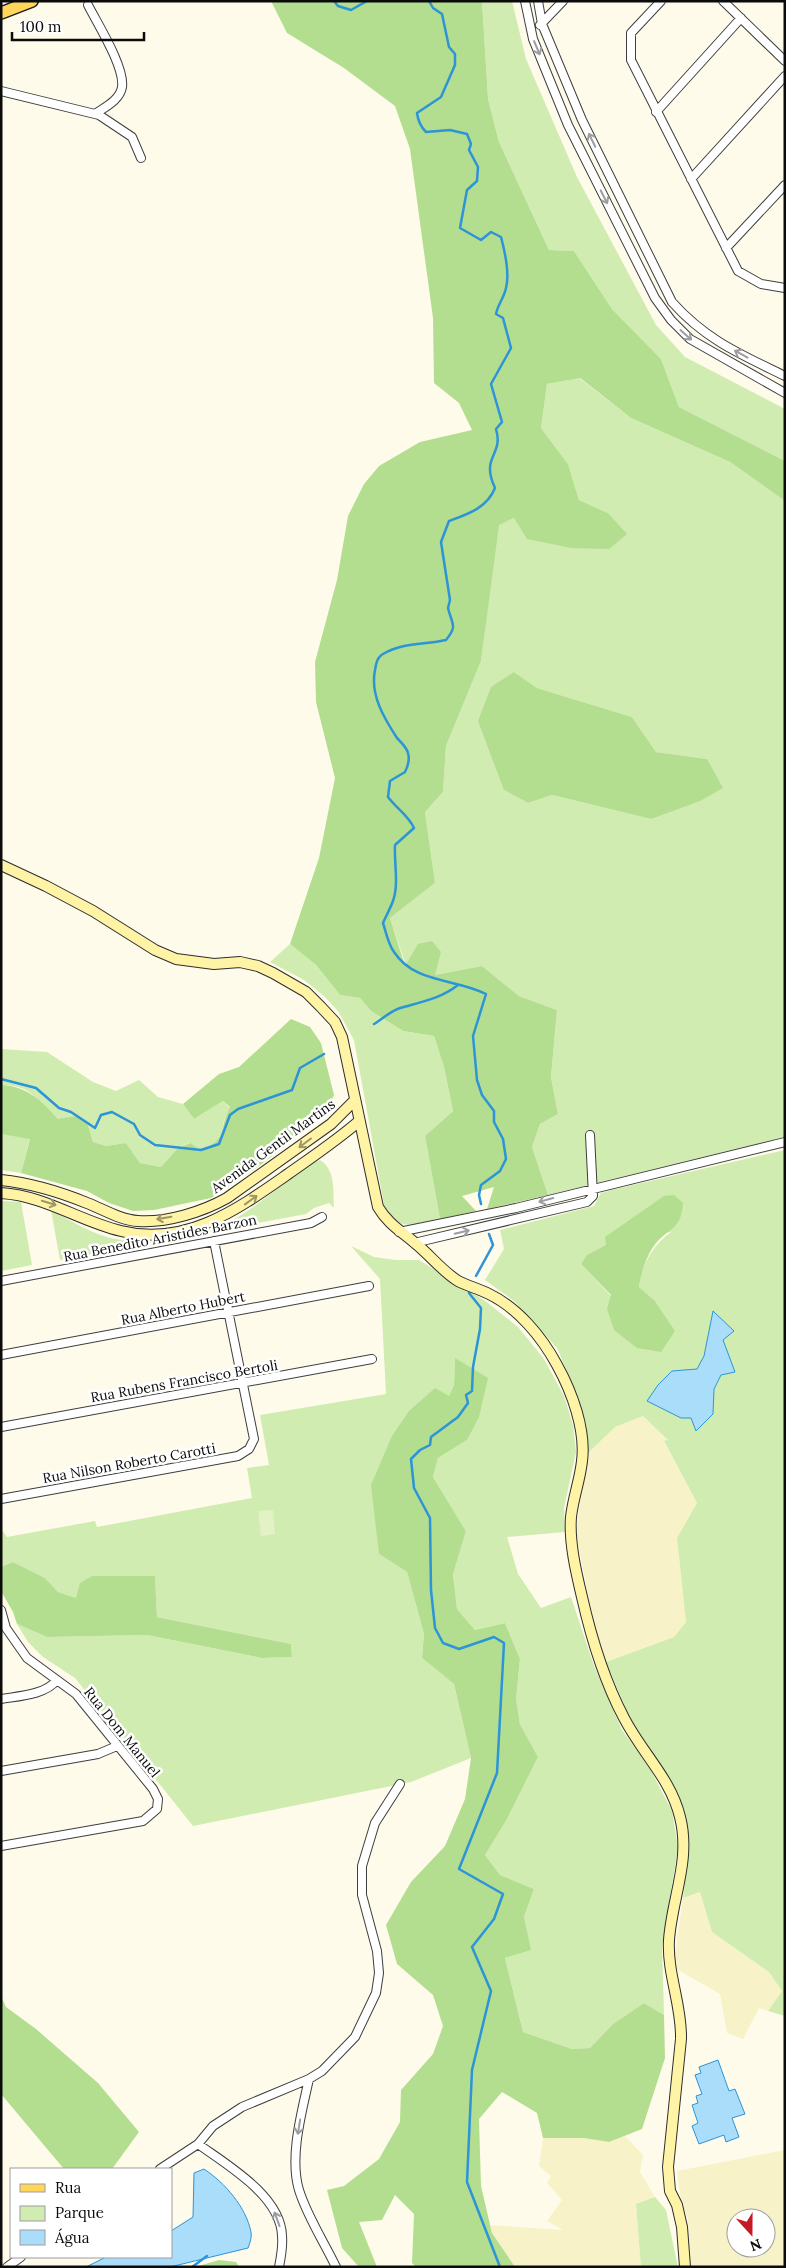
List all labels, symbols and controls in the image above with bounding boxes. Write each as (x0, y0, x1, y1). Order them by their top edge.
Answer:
scale bar (12, 10, 145, 42)
text: 100 m (20, 17, 61, 36)
one-way arrow (533, 40, 542, 55)
one-way arrow (587, 133, 597, 148)
one-way arrow (599, 189, 609, 204)
one-way arrow (680, 329, 693, 341)
one-way arrow (734, 349, 749, 359)
street label: Avenida Gentil Martins (207, 1095, 338, 1198)
one-way arrow (299, 1137, 312, 1148)
one-way arrow (244, 1195, 258, 1205)
one-way arrow (538, 1196, 554, 1206)
one-way arrow (40, 1199, 56, 1209)
street label: Rua Benedito Aristides Barzon (62, 1210, 259, 1266)
one-way arrow (156, 1214, 172, 1224)
one-way arrow (453, 1227, 469, 1236)
street label: Rua Alberto Hubert (119, 1287, 247, 1329)
street label: Rua Rubens Francisco Bertoli (89, 1356, 279, 1406)
street label: Rua Nilson Roberto Carotti (41, 1439, 217, 1487)
street label: Rua Dom Manuel (80, 1683, 164, 1781)
one-way arrow (294, 2118, 304, 2134)
legend (10, 2168, 172, 2258)
text: Rua (55, 2178, 81, 2197)
text: Parque (55, 2203, 104, 2222)
north arrow (726, 2208, 776, 2258)
one-way arrow (272, 2212, 281, 2227)
text: Água (54, 2228, 90, 2247)
text: N (747, 2235, 764, 2256)

